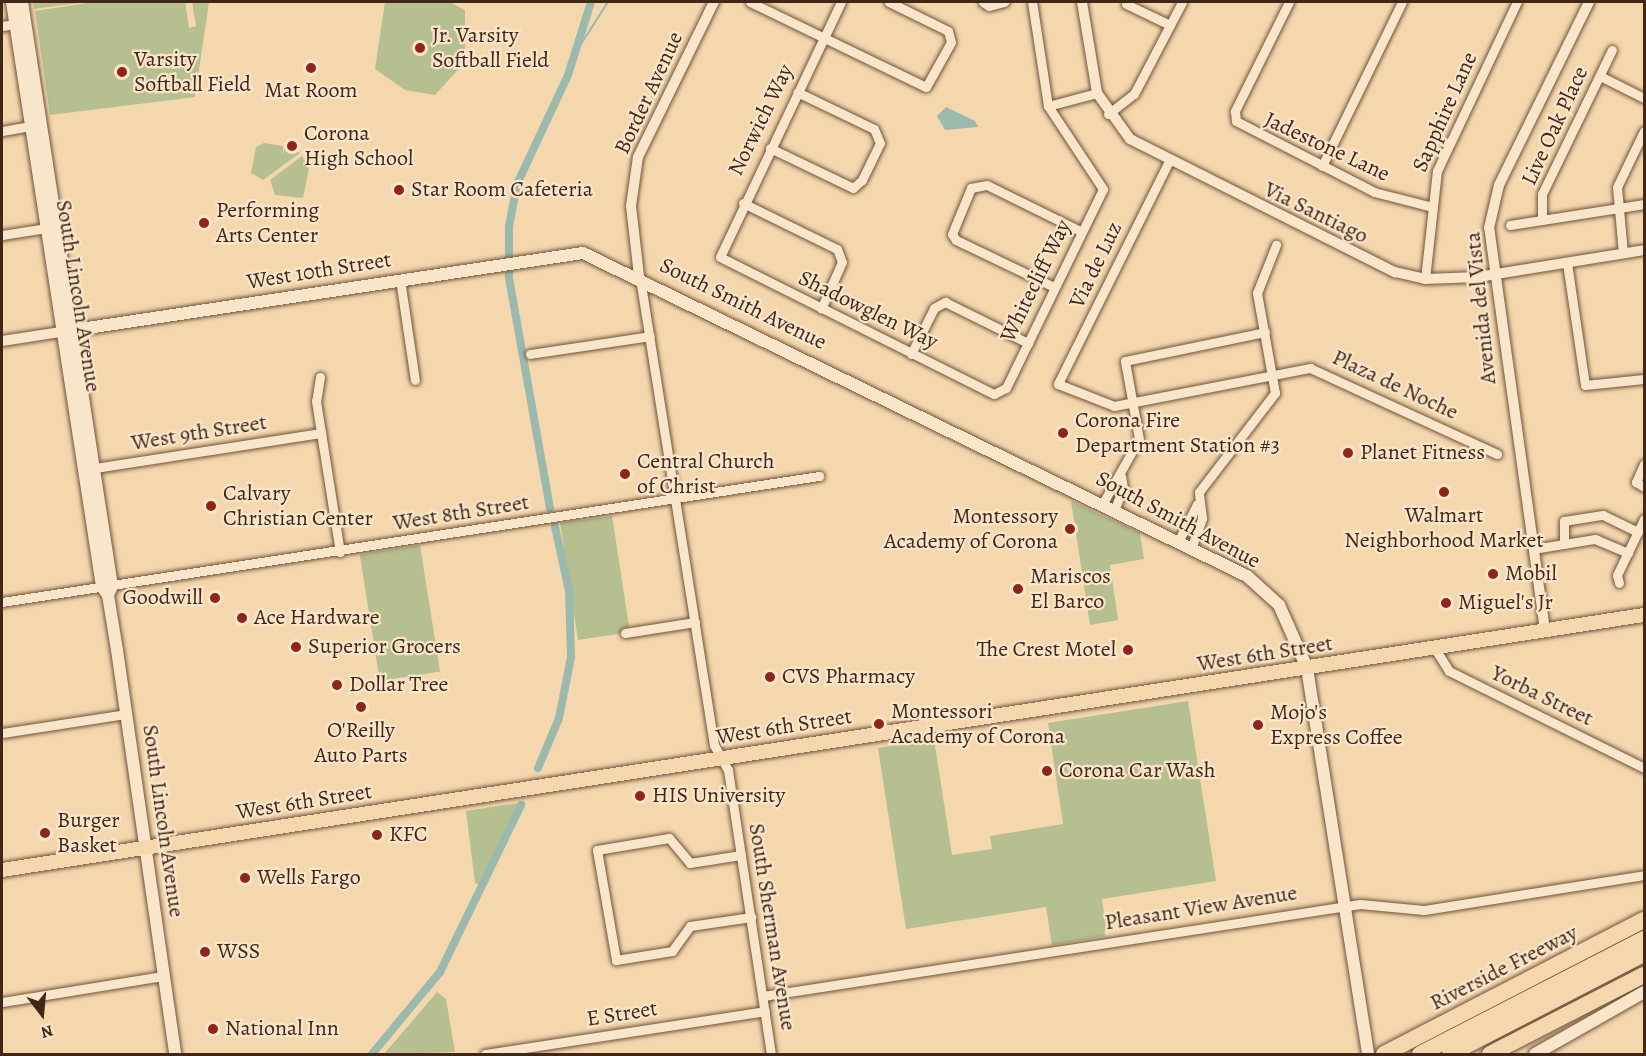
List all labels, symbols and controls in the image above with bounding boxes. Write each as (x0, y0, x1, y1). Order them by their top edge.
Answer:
place label: Jr. Varsity Softball Field (432, 22, 549, 74)
street label: Border Avenue (609, 28, 689, 158)
marker: Jr. Varsity Softball Field (413, 41, 427, 55)
place label: Varsity Softball Field (134, 46, 251, 98)
street label: Sapphire Lane (1407, 48, 1483, 176)
street label: Norwich Way (723, 60, 799, 180)
marker: Mat Room (304, 61, 318, 75)
street label: Live Oak Place (1516, 62, 1594, 190)
marker: Varsity Softball Field (115, 65, 129, 79)
place label: Mat Room (264, 78, 358, 104)
street label: Jadestone Lane (1260, 106, 1394, 188)
place label: Corona High School (304, 120, 413, 172)
marker: Corona High School (285, 139, 299, 153)
street label: Via Santiago (1260, 176, 1372, 250)
place label: Star Room Cafeteria (411, 177, 593, 203)
marker: Star Room Cafeteria (392, 183, 406, 197)
place label: Performing Arts Center (216, 197, 319, 248)
street label: South Lincoln Avenue (50, 198, 106, 394)
marker: Performing Arts Center (197, 216, 211, 230)
street label: Whitecliff Way (995, 216, 1077, 346)
street label: Via de Luz (1064, 218, 1128, 312)
street label: Avenida del Vista (1460, 231, 1502, 385)
street label: West 10th Street (245, 247, 393, 295)
street label: South Smith Avenue (655, 252, 831, 356)
street label: Shadowglen Way (794, 265, 942, 355)
street label: Plaza de Noche (1328, 344, 1462, 426)
place label: Corona Fire Department Station #3 (1075, 407, 1280, 458)
street label: West 9th Street (129, 409, 269, 457)
marker: Corona Fire Department Station #3 (1056, 426, 1070, 440)
place label: Planet Fitness (1360, 440, 1485, 466)
marker: Planet Fitness (1341, 446, 1355, 460)
place label: Central Church of Christ (637, 448, 774, 500)
street label: South Smith Avenue (1091, 466, 1265, 574)
marker: Central Church of Christ (618, 467, 632, 481)
place label: Calvary Christian Center (223, 480, 373, 532)
marker: Walmart Neighborhood Market (1437, 485, 1451, 499)
street label: West 8th Street (391, 489, 531, 537)
marker: Calvary Christian Center (204, 499, 218, 513)
place label: Walmart Neighborhood Market (1344, 502, 1544, 554)
place label: Montessory Academy of Corona (884, 503, 1058, 554)
marker: Montessory Academy of Corona (1063, 522, 1077, 536)
place label: Mobil (1505, 561, 1557, 587)
place label: Mariscos El Barco (1030, 563, 1111, 614)
marker: Mobil (1486, 567, 1500, 581)
marker: Mariscos El Barco (1011, 582, 1025, 596)
place label: Goodwill (123, 585, 203, 611)
place label: Miguel's Jr (1458, 590, 1553, 616)
marker: Goodwill (208, 591, 222, 605)
marker: Miguel's Jr (1439, 596, 1453, 610)
place label: Ace Hardware (254, 605, 380, 631)
marker: Ace Hardware (235, 611, 249, 625)
street label: West 6th Street (1195, 630, 1335, 678)
place label: Superior Grocers (308, 634, 461, 660)
place label: The Crest Motel (977, 637, 1116, 663)
marker: Superior Grocers (289, 640, 303, 654)
marker: The Crest Motel (1121, 643, 1135, 657)
street label: Yorba Street (1487, 660, 1597, 732)
place label: CVS Pharmacy (782, 664, 915, 690)
marker: CVS Pharmacy (763, 670, 777, 684)
place label: Dollar Tree (349, 672, 448, 698)
marker: Dollar Tree (330, 678, 344, 692)
place label: Montessori Academy of Corona (891, 698, 1065, 750)
place label: Mojo's Express Coffee (1270, 699, 1403, 750)
marker: O'Reilly Auto Parts (354, 700, 368, 714)
street label: West 6th Street (714, 703, 854, 751)
place label: O'Reilly Auto Parts (314, 717, 408, 768)
marker: Montessori Academy of Corona (872, 717, 886, 731)
marker: Mojo's Express Coffee (1251, 718, 1265, 732)
street label: South Lincoln Avenue (136, 723, 190, 919)
place label: Corona Car Wash (1059, 758, 1216, 784)
marker: Corona Car Wash (1040, 764, 1054, 778)
street label: West 6th Street (234, 778, 374, 826)
place label: HIS University (652, 783, 785, 809)
marker: HIS University (633, 789, 647, 803)
place label: Burger Basket (57, 807, 120, 858)
place label: KFC (389, 822, 428, 848)
street label: South Sherman Avenue (743, 822, 801, 1032)
marker: Burger Basket (38, 826, 52, 840)
marker: KFC (370, 828, 384, 842)
place label: Wells Fargo (257, 865, 361, 891)
marker: Wells Fargo (238, 871, 252, 885)
street label: Pleasant View Avenue (1103, 880, 1299, 936)
street label: Riverside Freeway (1426, 920, 1582, 1016)
place label: WSS (217, 939, 260, 965)
marker: WSS (198, 945, 212, 959)
north arrow (12, 984, 72, 1044)
street label: E Street (585, 995, 659, 1033)
place label: National Inn (225, 1016, 339, 1042)
text: N (38, 1019, 56, 1043)
marker: National Inn (206, 1022, 220, 1036)

